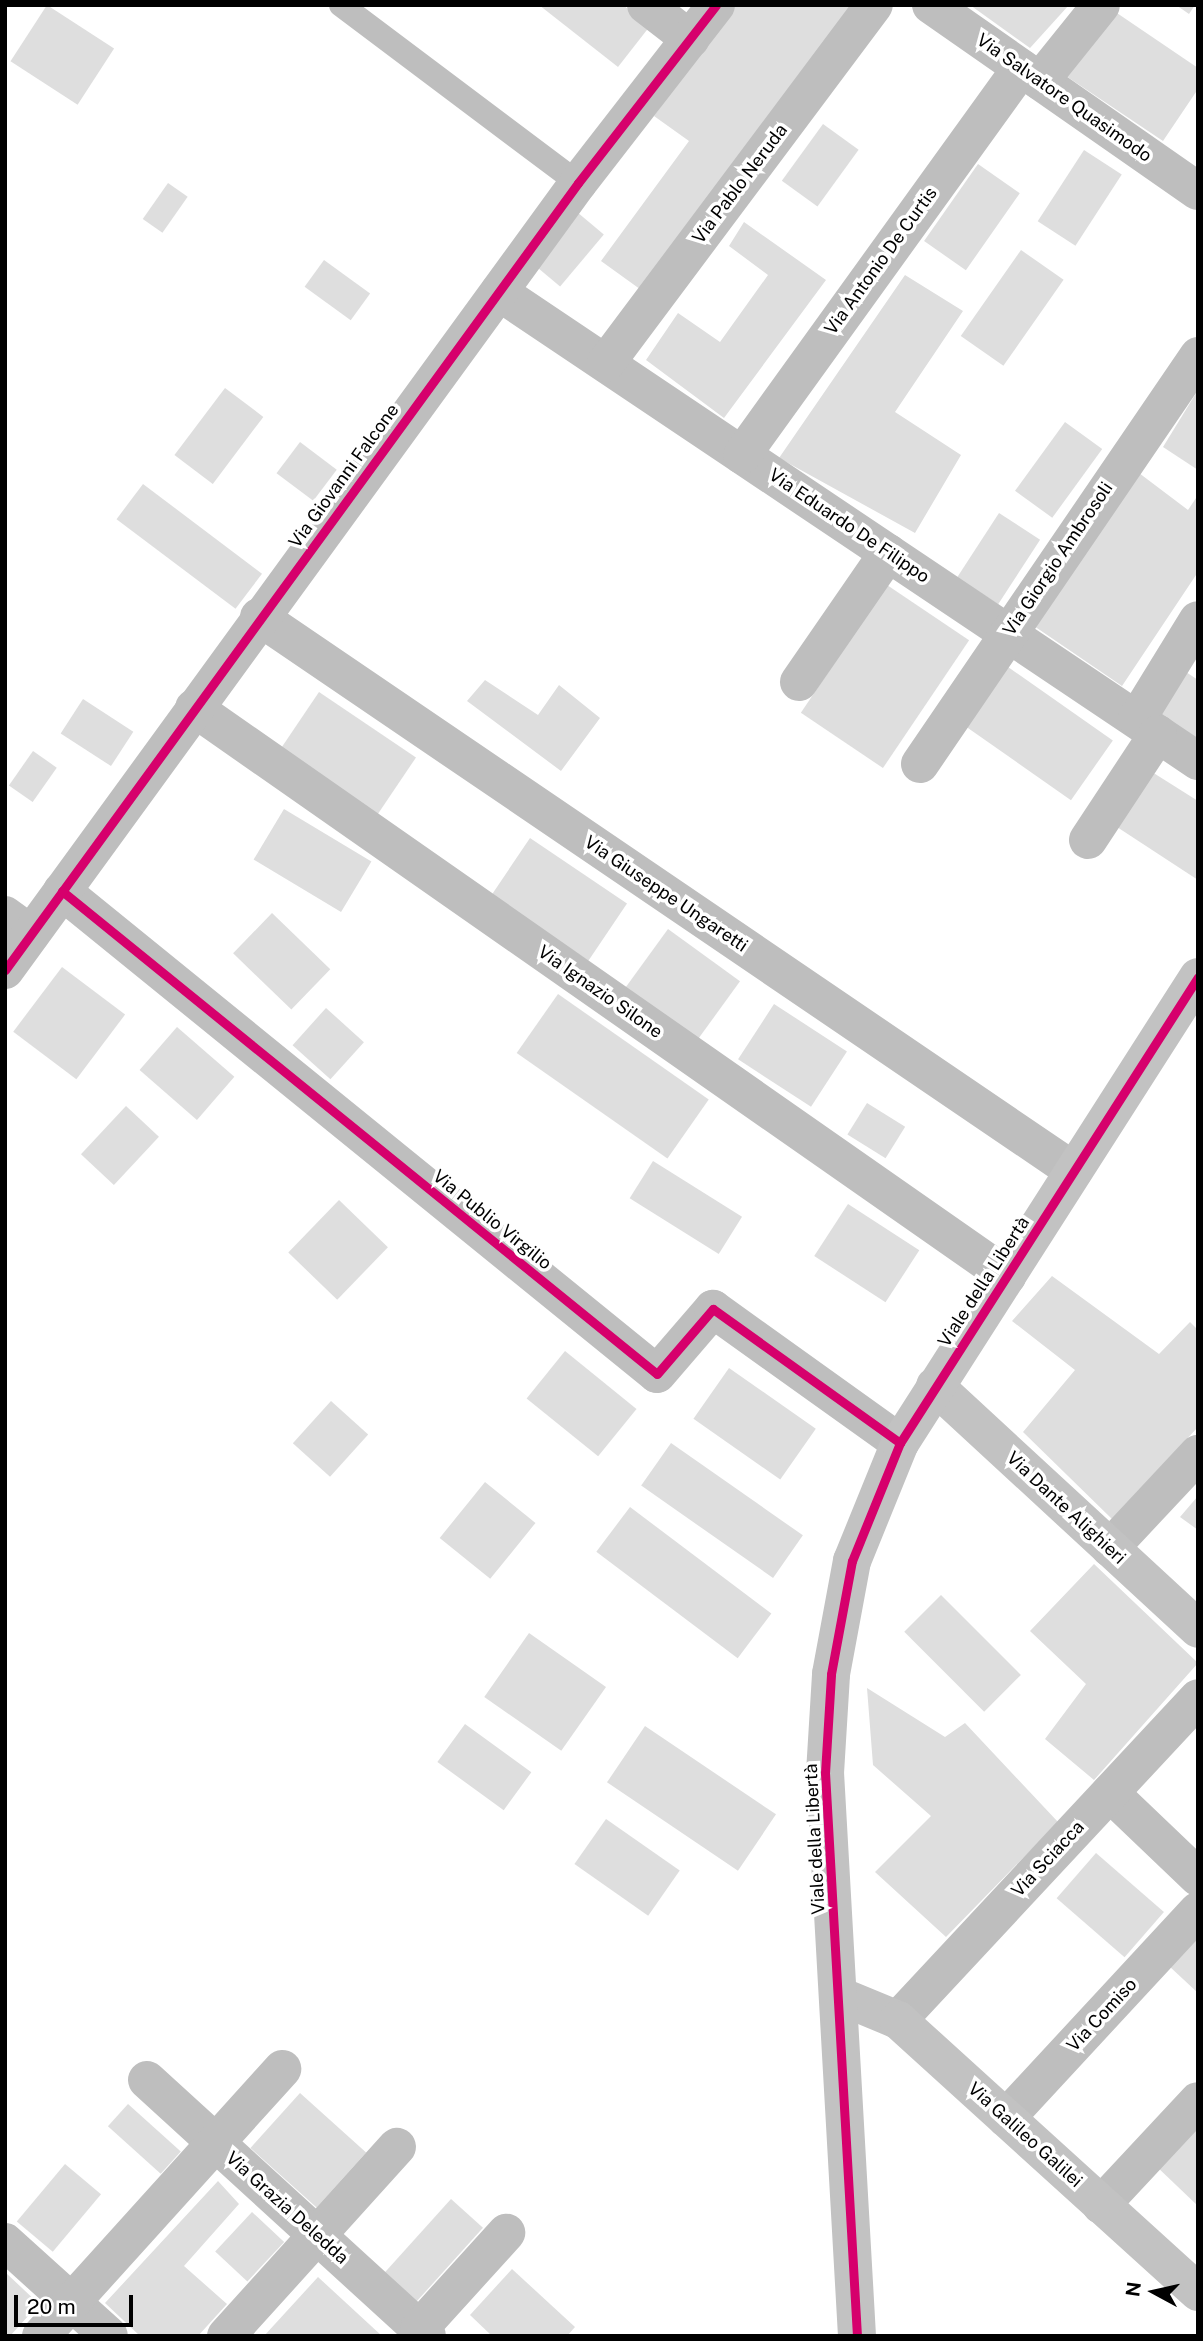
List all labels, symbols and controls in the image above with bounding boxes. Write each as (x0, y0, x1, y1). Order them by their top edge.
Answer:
street label: Via Salvatore Quasimodo (972, 29, 1156, 167)
street label: Via Pablo Neruda (688, 120, 792, 248)
street label: Via Antonio De Curtis (820, 183, 942, 339)
street label: Via Giovanni Falcone (284, 400, 404, 552)
street label: Via Eduardo De Filippo (765, 464, 933, 588)
street label: Via Giorgio Ambrosoli (998, 478, 1118, 640)
street label: Via Giuseppe Ungaretti (580, 831, 752, 957)
street label: Via Ignazio Silone (533, 941, 667, 1043)
street label: Via Publio Virgilio (428, 1165, 556, 1275)
street label: Viale della Libertà (934, 1213, 1034, 1351)
street label: Via Dante Alighieri (1002, 1447, 1130, 1569)
street label: Viale della Libertà (800, 1763, 830, 1915)
street label: Via Sciacca (1007, 1816, 1089, 1902)
street label: Via Comiso (1062, 1974, 1142, 2056)
street label: Via Galileo Galilei (963, 2078, 1087, 2192)
street label: Via Grazia Deledda (221, 2147, 353, 2269)
north arrow (1119, 2257, 1189, 2327)
text: N (1121, 2280, 1145, 2298)
scale bar (18, 2282, 136, 2326)
text: 20 m (27, 2294, 76, 2319)

